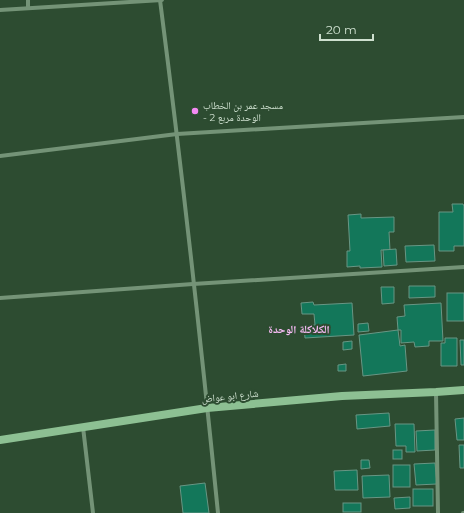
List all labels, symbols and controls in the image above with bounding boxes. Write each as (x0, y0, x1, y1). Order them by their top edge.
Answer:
scale bar (320, 16, 373, 42)
text: 20 m (326, 22, 357, 37)
place label: مسجد عمر بن الخطاب - الوحدة مربع 2 (203, 99, 283, 124)
marker: مسجد عمر بن الخطاب - الوحدة مربع 2 (190, 106, 200, 116)
district label: الكلاكلة الوحدة (268, 322, 330, 336)
street label: شارع ابو عواض (201, 387, 260, 405)

